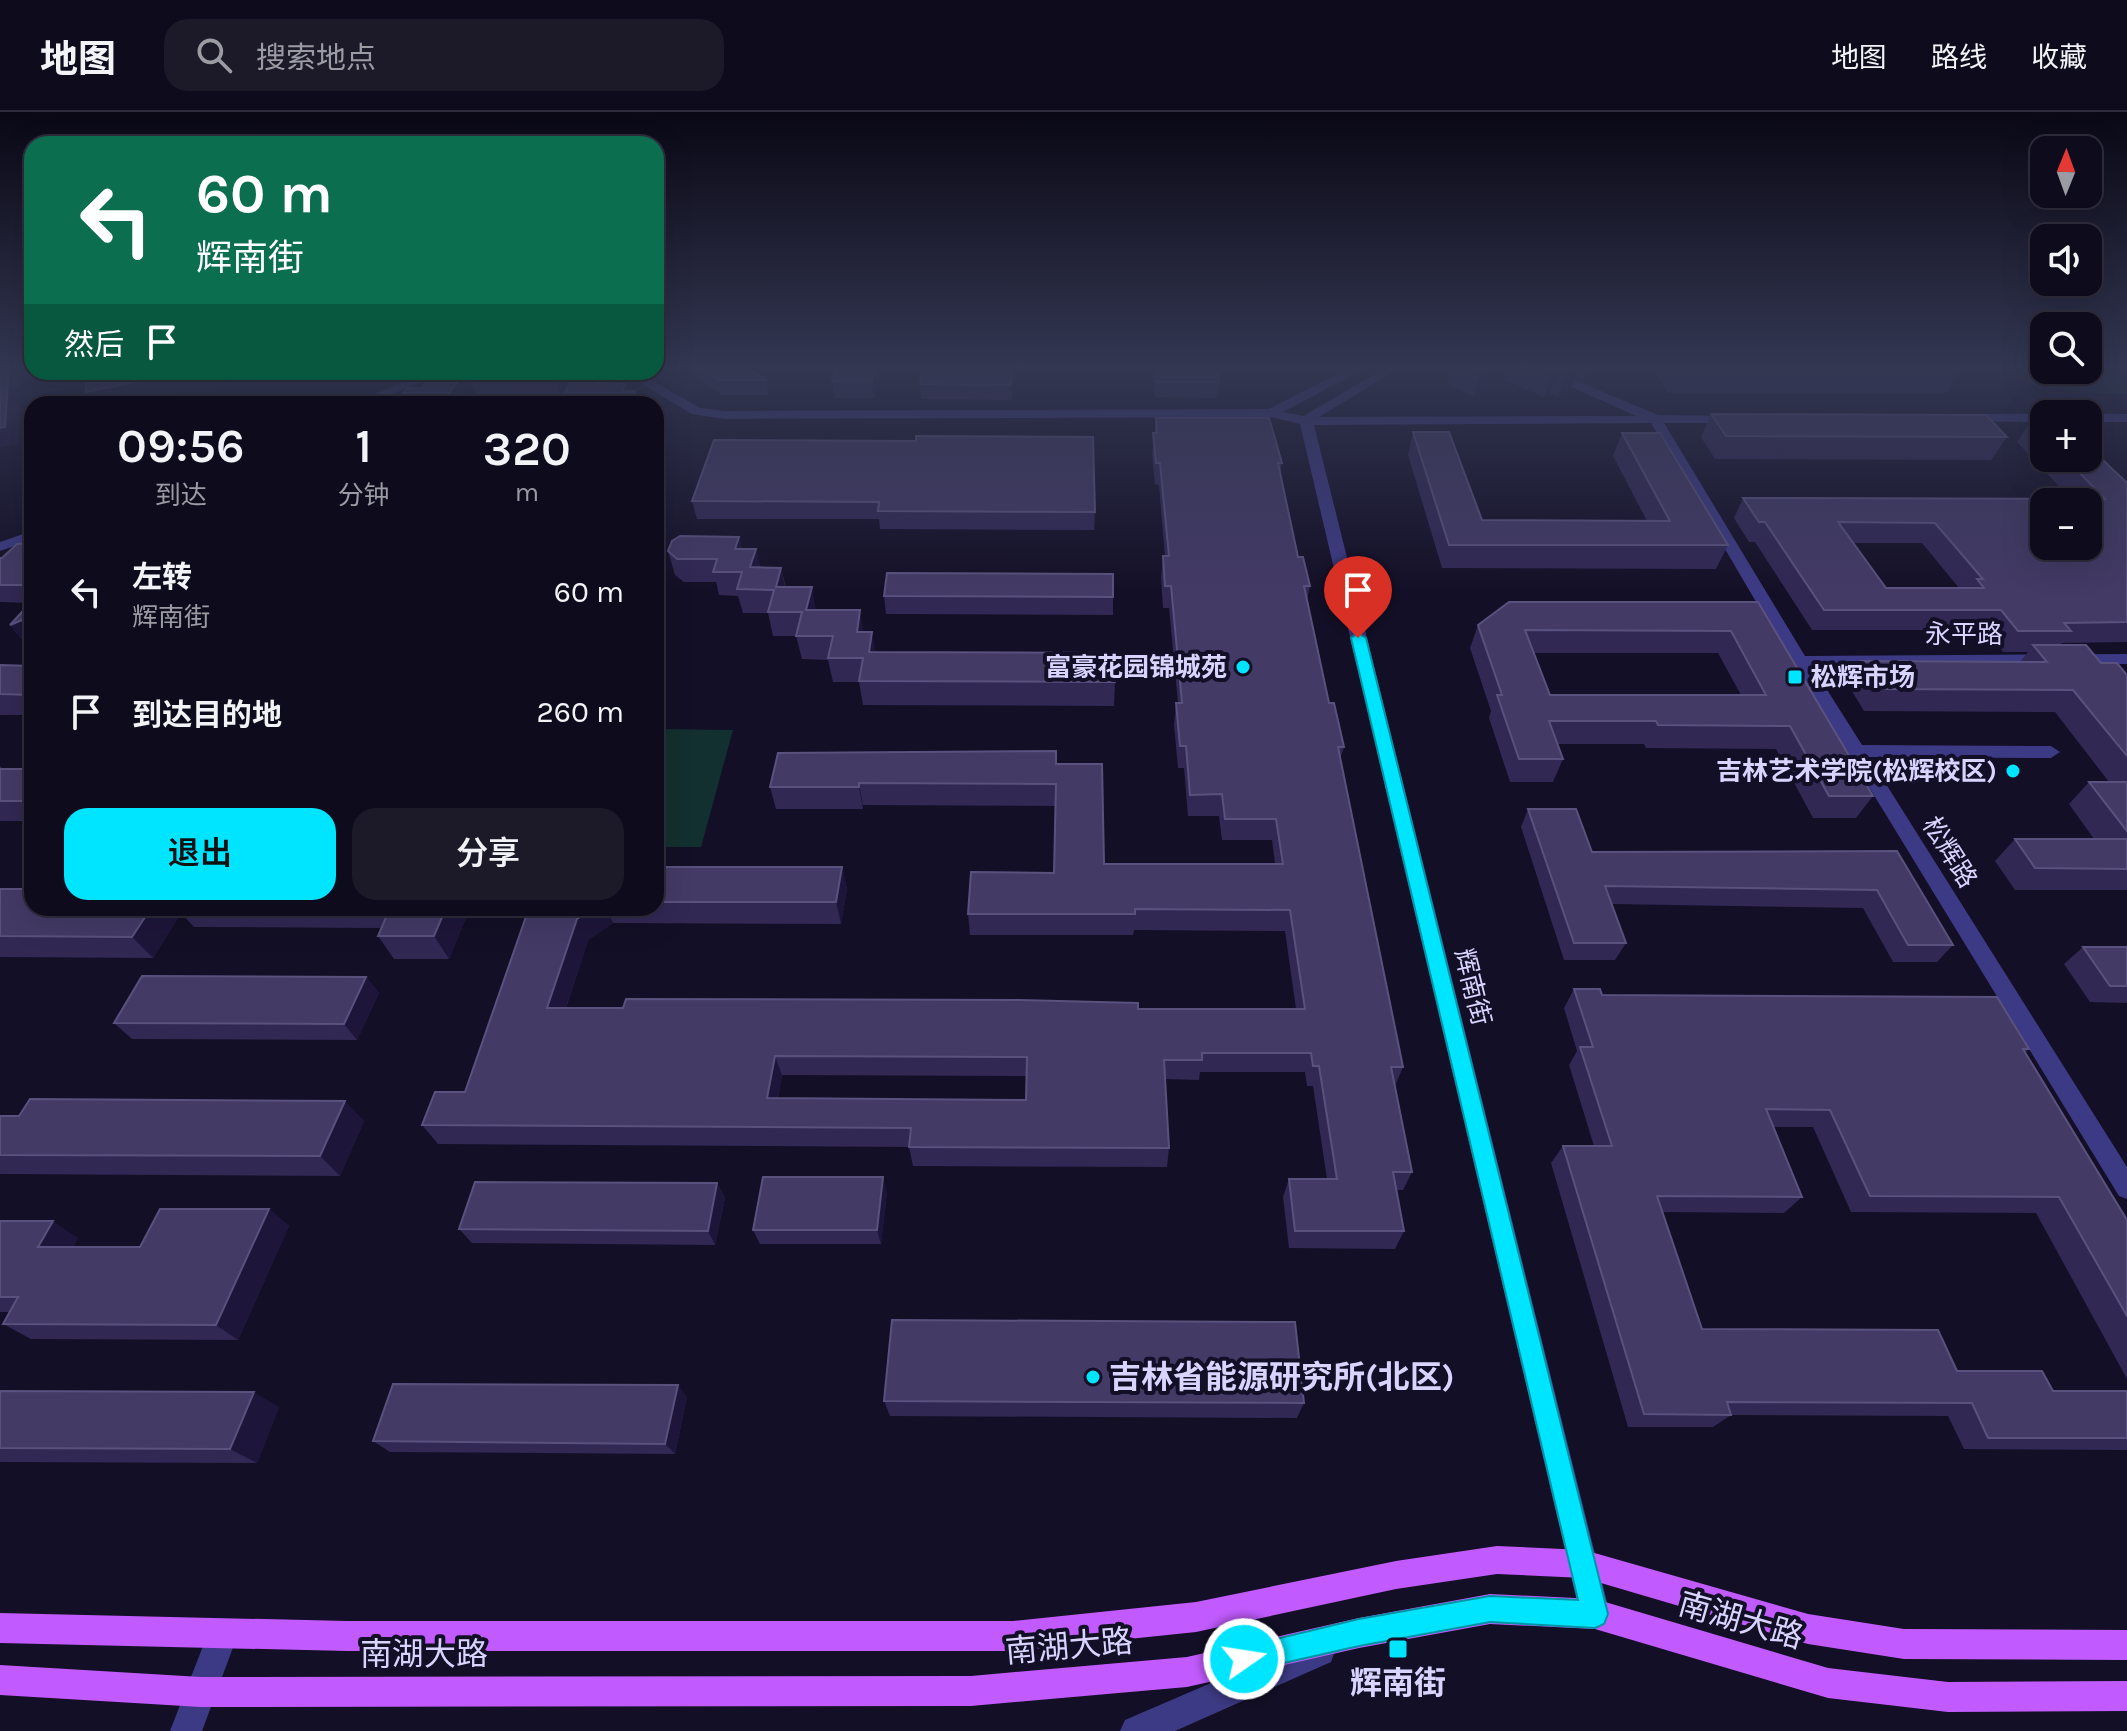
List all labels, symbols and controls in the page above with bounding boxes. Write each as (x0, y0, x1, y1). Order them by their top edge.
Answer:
search box (164, 19, 724, 91)
icon: search (192, 33, 236, 77)
text: 地图 (40, 37, 116, 82)
text: 搜索地点 (256, 40, 376, 76)
text: 地图 (1831, 41, 1887, 74)
text: 路线 (1931, 41, 1987, 74)
text: 收藏 (2031, 41, 2087, 74)
north arrow (2030, 136, 2102, 208)
map controls (2030, 136, 2102, 560)
text: 60 m (196, 161, 333, 226)
icon: left (64, 168, 168, 272)
button: sound (2030, 224, 2102, 296)
text: 辉南街 (196, 237, 304, 279)
button: search (2030, 312, 2102, 384)
icon: arrive (140, 320, 184, 364)
text: 然后 (64, 327, 124, 363)
button: + (2030, 400, 2102, 472)
text: 09:56 (117, 418, 245, 474)
text: 1 (355, 418, 372, 474)
text: 320 (483, 421, 571, 477)
text: m (515, 477, 539, 508)
text: 到达 (155, 480, 207, 511)
text: 分钟 (338, 480, 390, 511)
button: − (2030, 488, 2102, 560)
pin (1324, 556, 1392, 638)
text: 左转 (132, 559, 192, 595)
icon: arrive (1336, 568, 1380, 612)
icon: left (64, 570, 108, 614)
text: 60 m (554, 574, 624, 610)
text: 辉南街 (132, 602, 210, 633)
street label: 永平路 (1925, 619, 2003, 650)
place label: 富豪花园锦城苑 (1045, 652, 1227, 683)
marker: 富豪花园锦城苑 (1234, 658, 1252, 676)
place label: 松辉市场 (1811, 662, 1915, 693)
marker: 松辉市场 (1786, 668, 1804, 686)
icon: arrive (64, 690, 108, 734)
text: 260 m (536, 694, 624, 730)
text: 到达目的地 (132, 697, 282, 733)
place label: 吉林艺术学院(松辉校区) (1716, 756, 1997, 787)
marker: 吉林艺术学院(松辉校区) (2004, 762, 2022, 780)
button: 退出 (64, 808, 336, 900)
button: 分享 (352, 808, 624, 900)
street label: 松辉路 (1916, 811, 1983, 894)
street label: 辉南街 (1448, 946, 1497, 1029)
place label: 吉林省能源研究所(北区) (1109, 1359, 1455, 1396)
marker: 吉林省能源研究所(北区) (1084, 1368, 1102, 1386)
street label: 南湖大路 (1674, 1585, 1807, 1656)
position arrow (1202, 1617, 1286, 1701)
street label: 南湖大路 (1004, 1622, 1134, 1671)
street label: 南湖大路 (360, 1636, 488, 1673)
marker: 辉南街 (1387, 1638, 1409, 1660)
place label: 辉南街 (1350, 1665, 1446, 1702)

